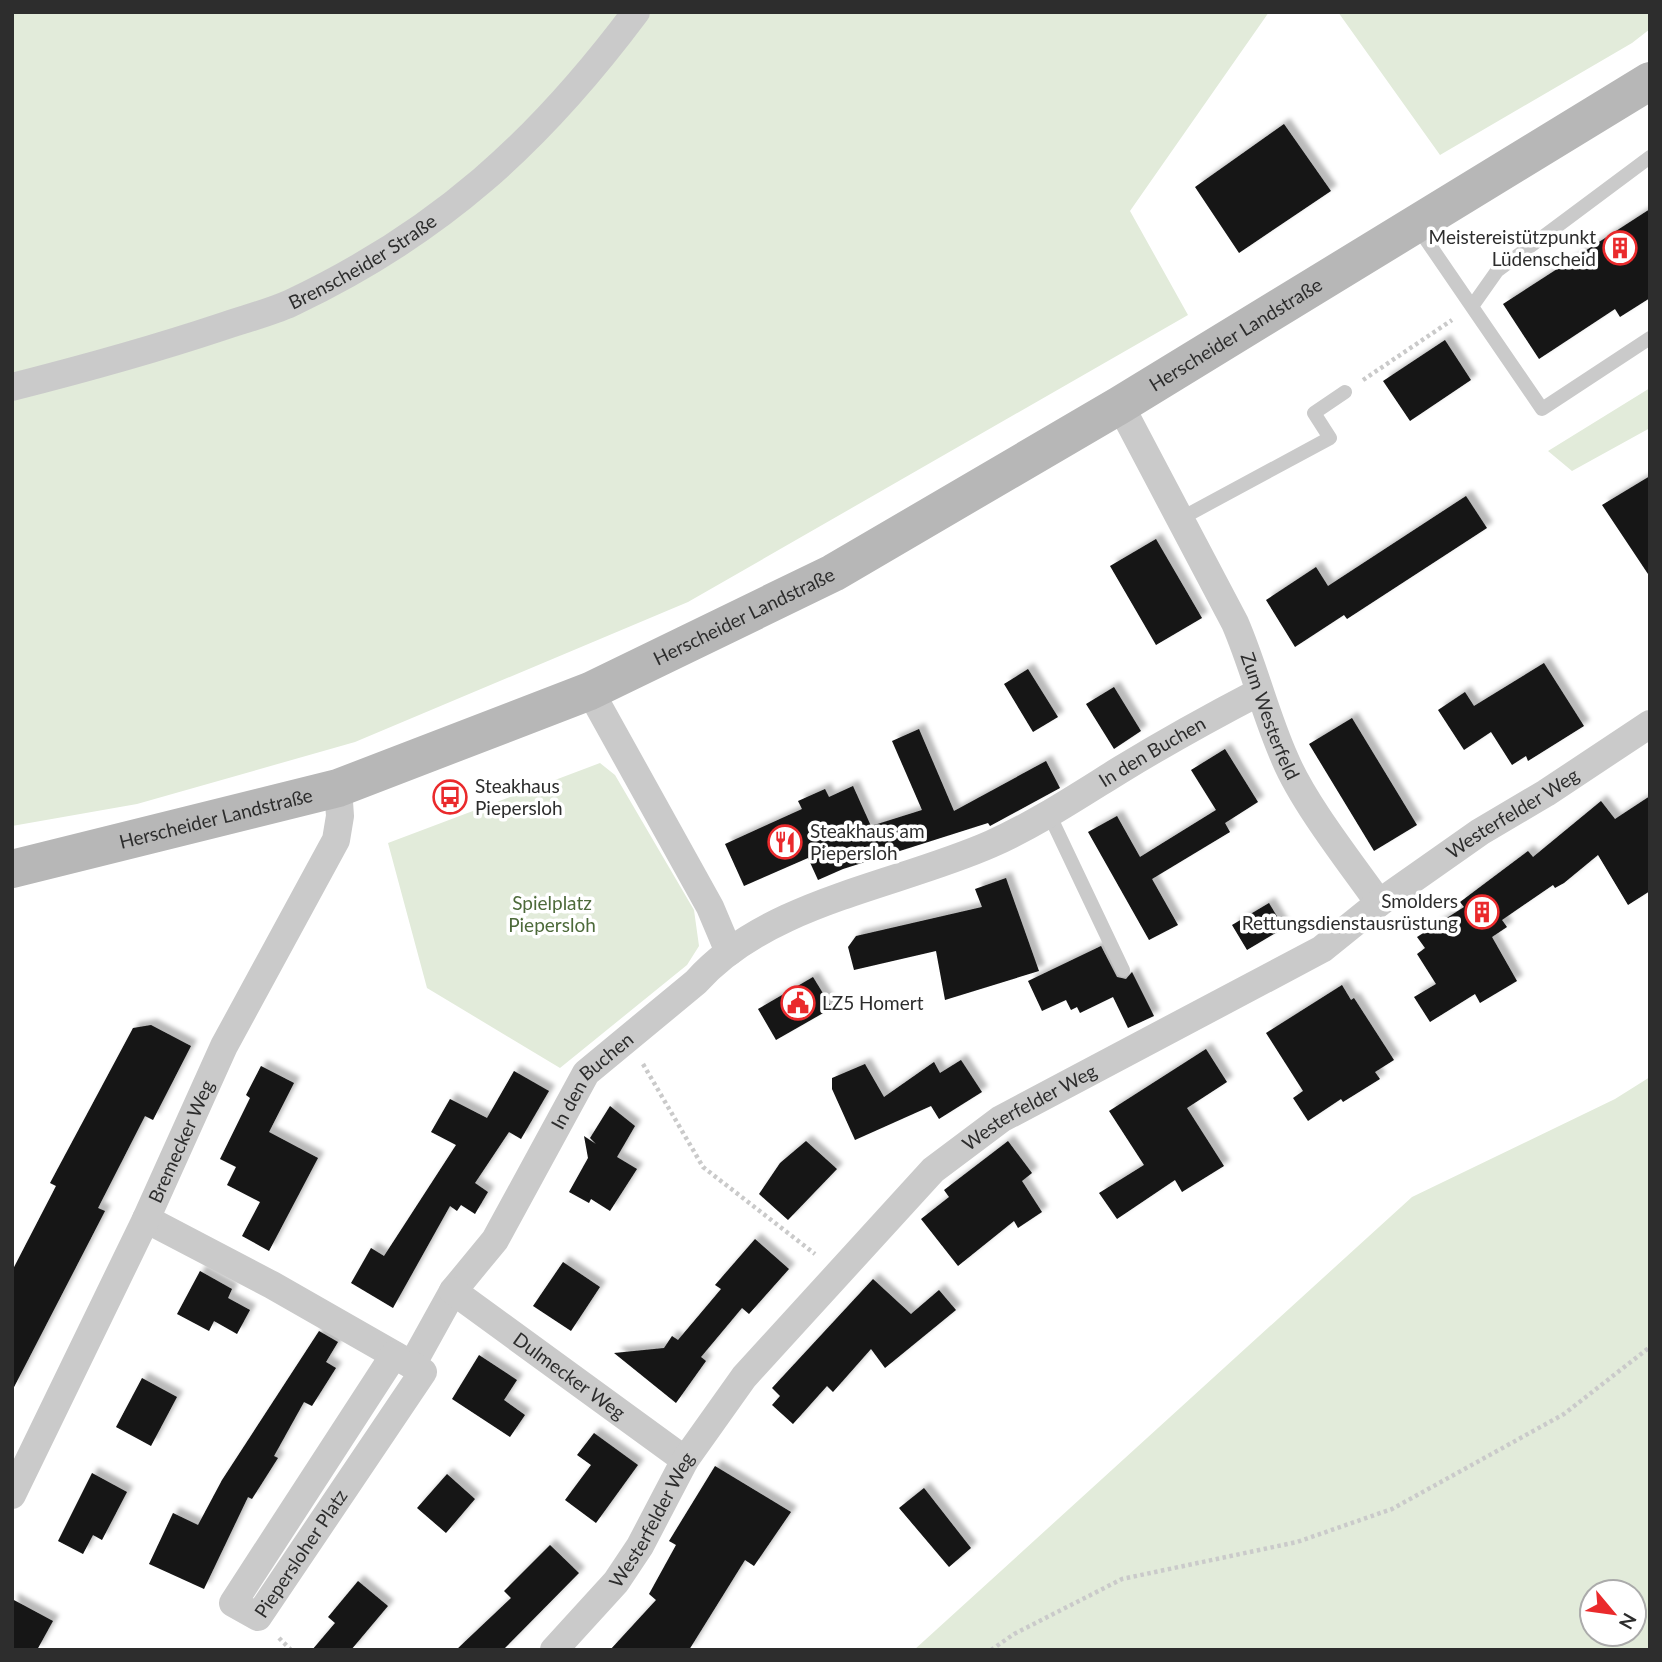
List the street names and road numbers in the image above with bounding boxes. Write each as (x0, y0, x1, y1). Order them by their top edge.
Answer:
street label: Brenscheider Straße (285, 209, 441, 314)
street label: Herscheider Landstraße (1145, 272, 1326, 396)
street label: Herscheider Landstraße (649, 562, 838, 670)
street label: Zum Westerfeld (1237, 649, 1305, 783)
street label: In den Buchen (1094, 711, 1209, 791)
street label: Westerfelder Weg (1442, 763, 1583, 863)
street label: Herscheider Landstraße (117, 783, 315, 853)
street label: In den Buchen (546, 1027, 637, 1133)
street label: Westerfelder Weg (957, 1059, 1100, 1155)
street label: Bremecker Weg (143, 1076, 218, 1206)
street label: Dulmecker Weg (509, 1327, 630, 1424)
street label: Westerfelder Weg (604, 1447, 698, 1591)
street label: Piepersloher Platz (249, 1485, 352, 1622)

